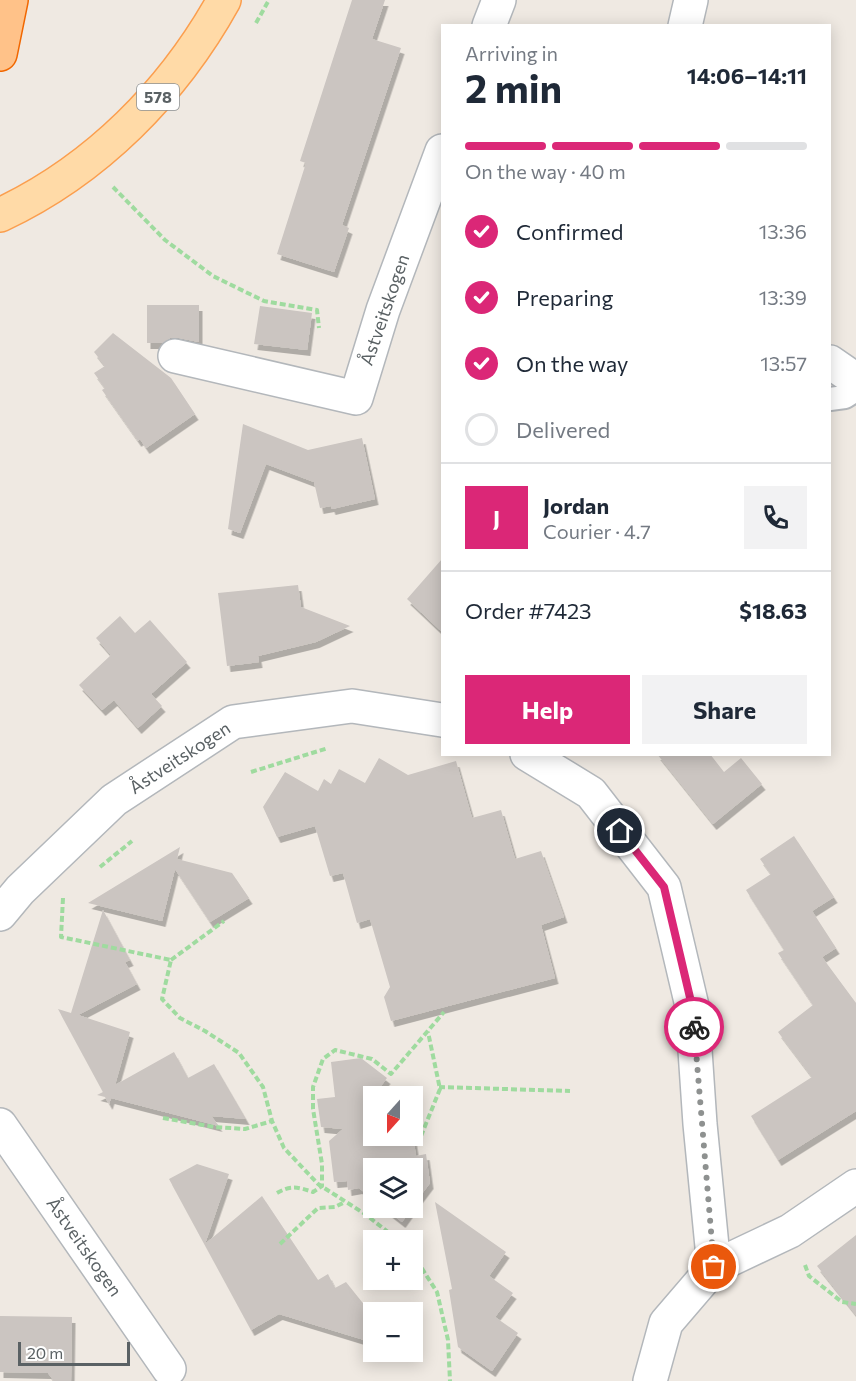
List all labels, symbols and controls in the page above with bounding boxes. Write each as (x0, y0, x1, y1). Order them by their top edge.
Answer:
text: Arriving in (465, 41, 558, 65)
text: 14:06–14:11 (687, 62, 807, 89)
text: 2 min (465, 63, 562, 111)
road number: 578 (137, 84, 179, 110)
text: On the way · 40 m (465, 159, 626, 183)
icon: check (465, 215, 498, 248)
text: Confirmed (516, 218, 623, 245)
text: 13:36 (759, 219, 807, 243)
street label: Åstveitskogen (355, 251, 413, 368)
icon: check (465, 281, 498, 314)
text: Preparing (516, 284, 613, 311)
text: 13:39 (759, 285, 807, 309)
icon: check (465, 347, 498, 380)
text: On the way (516, 350, 628, 377)
text: 13:57 (760, 351, 807, 375)
text: Delivered (516, 416, 610, 443)
button: phone (744, 486, 807, 549)
text: Jordan (543, 492, 609, 519)
text: J (493, 504, 500, 531)
text: Courier · 4.7 (543, 519, 651, 543)
text: Order #7423 (465, 597, 592, 624)
text: $18.63 (739, 597, 807, 624)
button: Help (465, 675, 630, 744)
button: Share (642, 675, 807, 744)
street label: Åstveitskogen (125, 716, 234, 798)
pin (594, 805, 645, 856)
icon: home (603, 814, 636, 847)
courier (664, 997, 724, 1057)
icon: bike (678, 1011, 711, 1044)
north arrow (363, 1086, 423, 1146)
map controls (363, 1086, 423, 1362)
button: layers (363, 1158, 423, 1218)
street label: Åstveitskogen (43, 1193, 127, 1300)
button: + (363, 1230, 423, 1290)
pin (688, 1241, 739, 1292)
icon: bag (697, 1250, 730, 1283)
button: − (363, 1302, 423, 1362)
scale bar (18, 1339, 130, 1366)
text: 20 m (27, 1343, 63, 1362)

